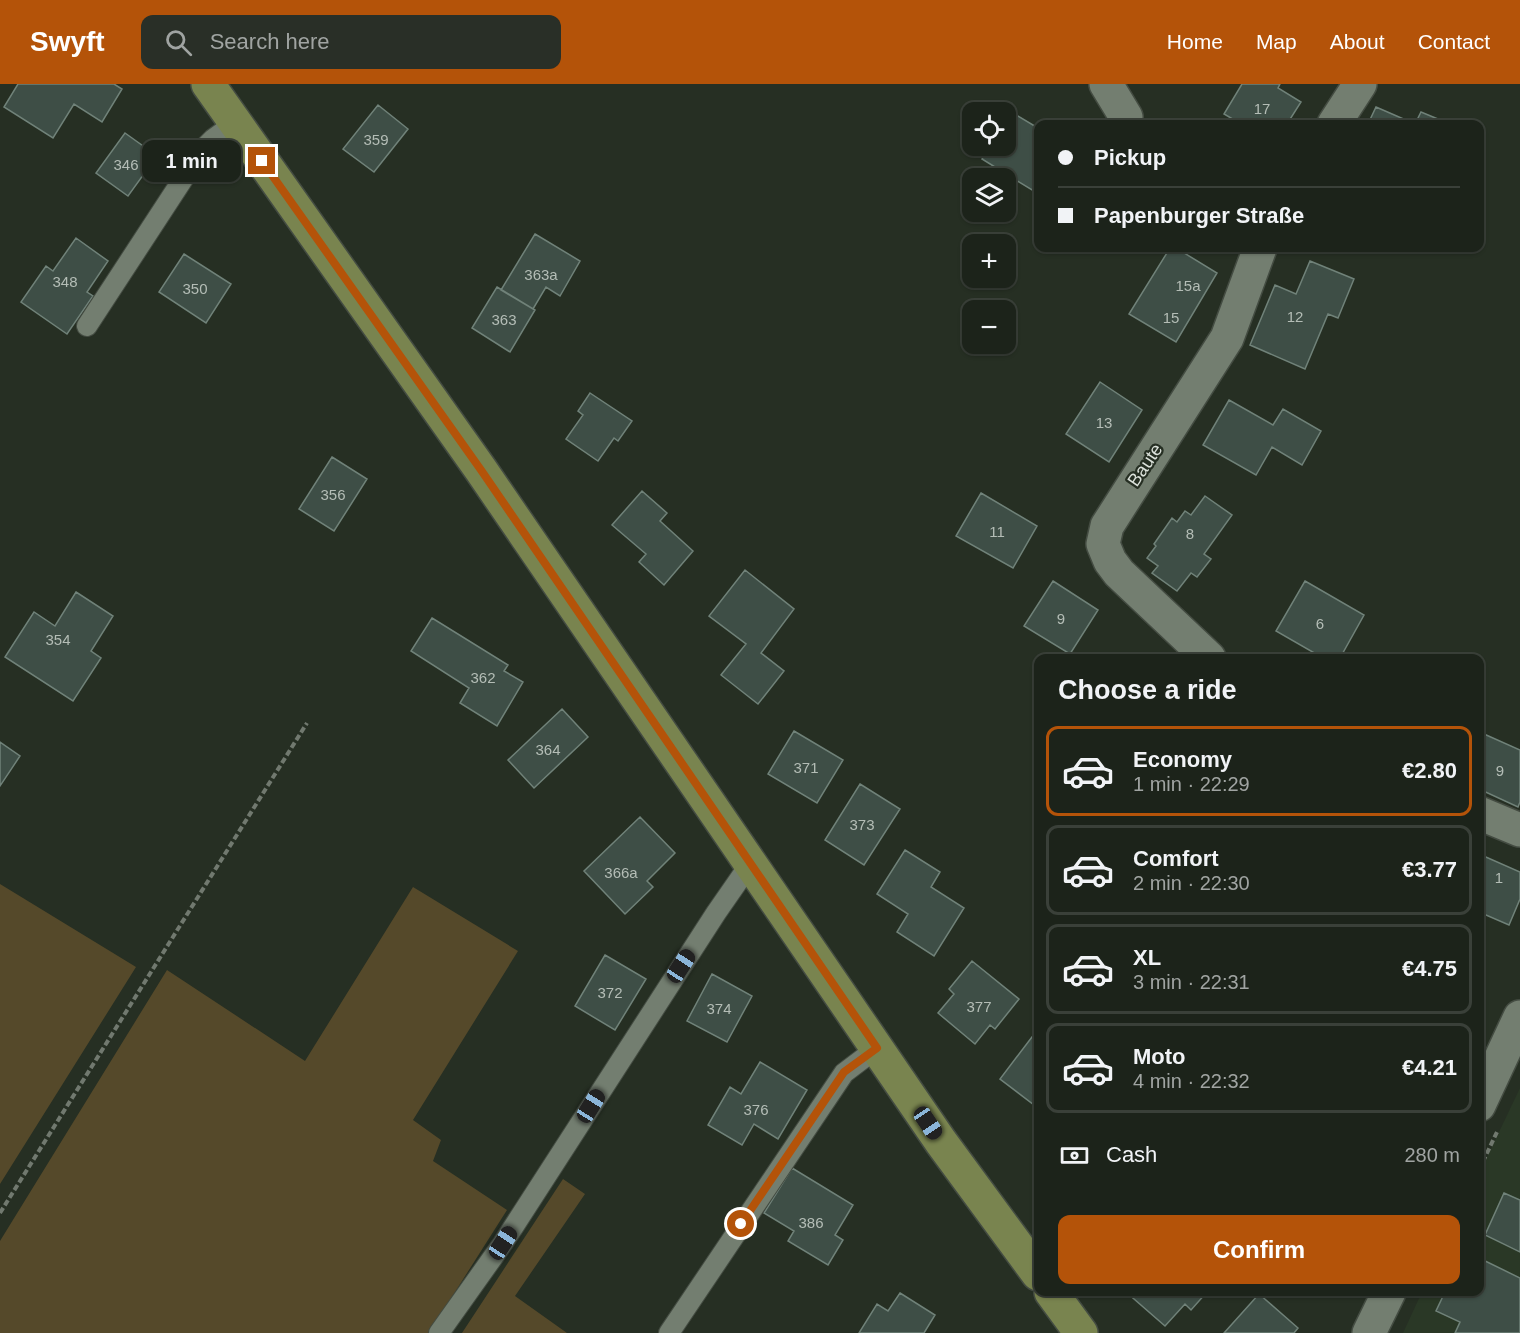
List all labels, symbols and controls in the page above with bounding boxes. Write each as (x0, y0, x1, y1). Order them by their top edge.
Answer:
search box (141, 15, 561, 69)
text: Swyft (30, 26, 105, 57)
icon: search (162, 26, 195, 59)
text: Search here (210, 29, 330, 54)
text: Home (1167, 30, 1223, 53)
text: Map (1256, 30, 1297, 53)
text: About (1330, 30, 1385, 53)
text: Contact (1418, 30, 1490, 53)
house number: 17 (1254, 100, 1270, 117)
map controls (962, 102, 1016, 354)
button: locate (962, 102, 1016, 156)
house number: 359 (363, 131, 389, 148)
callout: 1 min (142, 140, 241, 182)
text: Pickup (1094, 145, 1166, 170)
route end (248, 147, 275, 174)
text: 1 min (165, 150, 218, 172)
house number: 346 (113, 156, 139, 173)
button: layers (962, 168, 1016, 222)
text: Papenburger Straße (1094, 203, 1304, 228)
button: + (962, 234, 1016, 288)
house number: 363a (524, 266, 558, 283)
house number: 348 (52, 273, 78, 290)
house number: 15a (1175, 277, 1201, 294)
house number: 350 (182, 280, 208, 297)
button: − (962, 300, 1016, 354)
house number: 12 (1287, 308, 1303, 325)
house number: 15 (1163, 309, 1179, 326)
house number: 363 (491, 311, 517, 328)
house number: 13 (1096, 414, 1112, 431)
street label: Baute (1124, 440, 1166, 490)
house number: 356 (320, 486, 346, 503)
house number: 11 (989, 523, 1005, 540)
house number: 8 (1186, 525, 1194, 542)
house number: 9 (1057, 610, 1065, 627)
house number: 6 (1316, 615, 1324, 632)
house number: 354 (45, 631, 71, 648)
house number: 362 (470, 669, 496, 686)
text: Choose a ride (1058, 675, 1237, 705)
house number: 364 (535, 741, 561, 758)
icon: car (1061, 744, 1115, 798)
text: Economy (1133, 747, 1232, 772)
text: €2.80 (1402, 758, 1457, 783)
house number: 371 (793, 759, 819, 776)
house number: 9 (1496, 762, 1504, 779)
text: 1 min · 22:29 (1133, 773, 1250, 795)
house number: 373 (849, 816, 875, 833)
icon: car (1061, 843, 1115, 897)
text: Comfort (1133, 846, 1219, 871)
text: €3.77 (1402, 857, 1457, 882)
house number: 366a (604, 864, 638, 881)
house number: 1 (1495, 869, 1503, 886)
text: 2 min · 22:30 (1133, 872, 1250, 894)
icon: car (1061, 942, 1115, 996)
text: XL (1133, 945, 1161, 970)
car (664, 946, 698, 986)
text: €4.75 (1402, 956, 1457, 981)
text: 3 min · 22:31 (1133, 971, 1250, 993)
house number: 372 (597, 984, 623, 1001)
house number: 377 (966, 998, 992, 1015)
house number: 374 (706, 1000, 732, 1017)
icon: car (1061, 1041, 1115, 1095)
text: Moto (1133, 1044, 1186, 1069)
text: €4.21 (1402, 1055, 1457, 1080)
text: 4 min · 22:32 (1133, 1070, 1250, 1092)
car (574, 1086, 608, 1126)
house number: 376 (743, 1101, 769, 1118)
car (910, 1103, 946, 1143)
icon: cash (1058, 1139, 1091, 1172)
text: Cash (1106, 1142, 1157, 1167)
text: 280 m (1404, 1144, 1460, 1166)
route start (727, 1210, 754, 1237)
house number: 386 (798, 1214, 824, 1231)
button: Confirm (1058, 1215, 1460, 1284)
car (486, 1223, 520, 1263)

